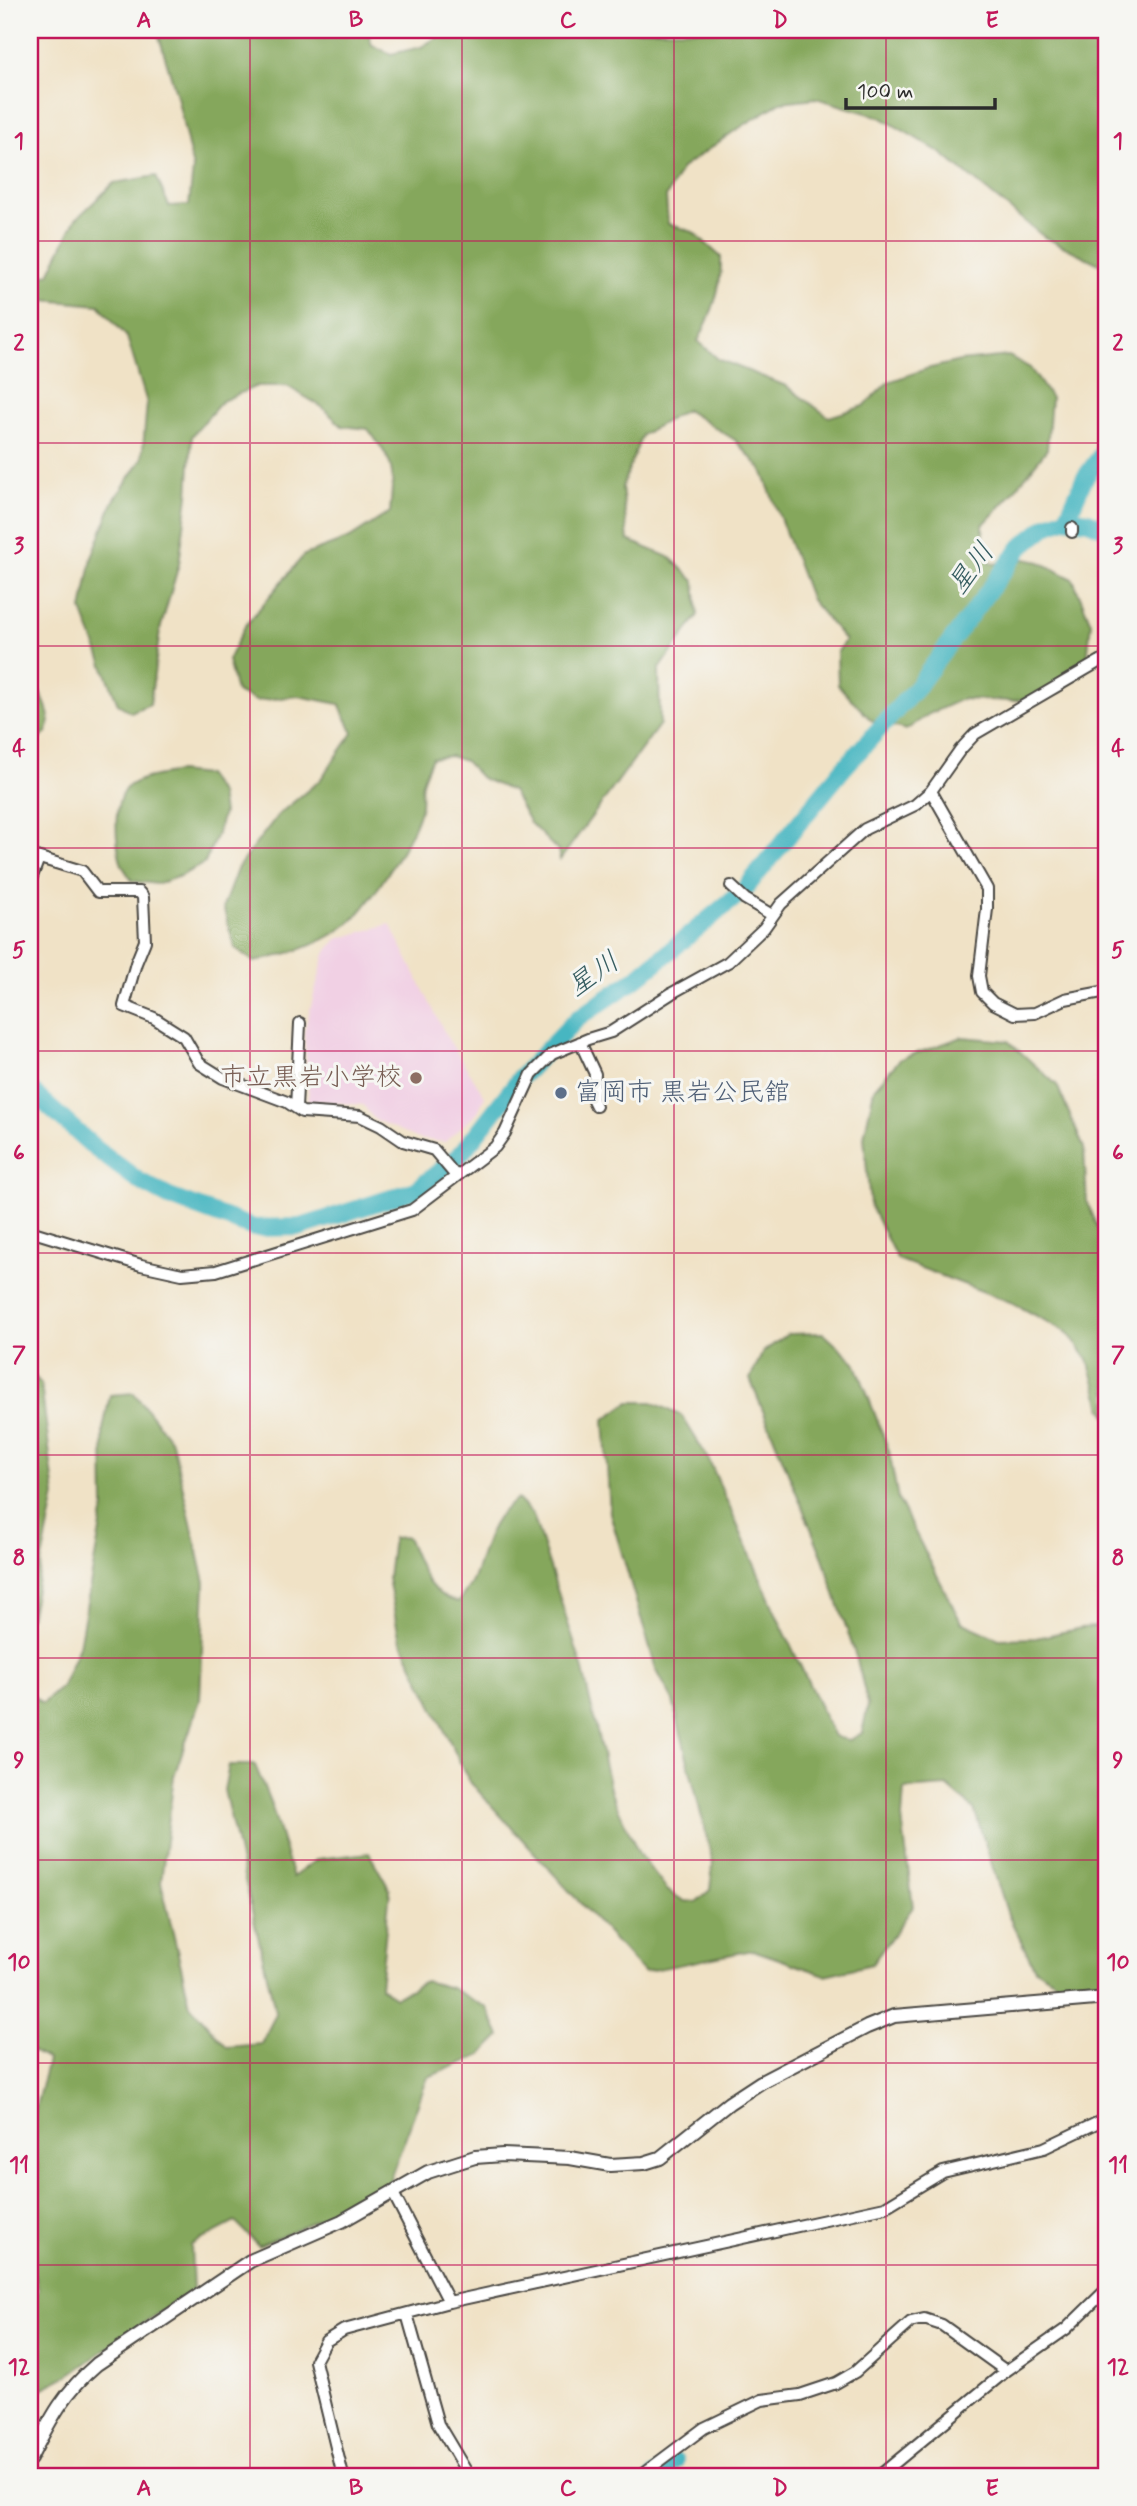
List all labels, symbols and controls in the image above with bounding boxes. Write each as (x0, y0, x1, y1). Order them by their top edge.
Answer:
text: A (136, 6, 152, 36)
text: B (349, 6, 364, 36)
text: C (560, 6, 577, 36)
text: D (772, 6, 788, 36)
text: E (985, 6, 999, 36)
scale bar (846, 66, 995, 110)
text: 100 m (857, 78, 913, 106)
text: 1 (14, 127, 24, 157)
text: 1 (1113, 127, 1123, 157)
text: 2 (13, 329, 25, 359)
text: 2 (1112, 329, 1124, 359)
text: 3 (14, 532, 25, 562)
text: 3 (1113, 532, 1124, 562)
water label: 星川 (940, 535, 1004, 603)
text: 4 (12, 734, 26, 764)
text: 4 (1111, 734, 1125, 764)
text: 5 (12, 936, 26, 966)
text: 5 (1111, 936, 1125, 966)
water label: 星川 (560, 944, 628, 1006)
place label: 市立黒岩小学校 (220, 1061, 402, 1095)
marker: 市立黒岩小学校 (408, 1070, 424, 1086)
place label: 富岡市 黒岩公民舘 (575, 1076, 790, 1110)
marker: 富岡市 黒岩公民舘 (553, 1085, 569, 1101)
text: 6 (13, 1139, 25, 1169)
text: 6 (1112, 1139, 1124, 1169)
text: 7 (12, 1341, 26, 1371)
text: 7 (1111, 1341, 1125, 1371)
text: 8 (13, 1544, 25, 1574)
text: 8 (1112, 1544, 1124, 1574)
text: 9 (13, 1746, 25, 1776)
text: 9 (1112, 1746, 1124, 1776)
text: 10 (7, 1948, 31, 1978)
text: 10 (1106, 1948, 1130, 1978)
text: 11 (9, 2151, 29, 2181)
text: 11 (1108, 2151, 1128, 2181)
text: 12 (8, 2353, 30, 2383)
text: 12 (1107, 2353, 1129, 2383)
text: A (136, 2474, 152, 2504)
text: B (349, 2474, 364, 2504)
text: C (560, 2474, 577, 2504)
text: D (772, 2474, 788, 2504)
text: E (985, 2474, 999, 2504)

